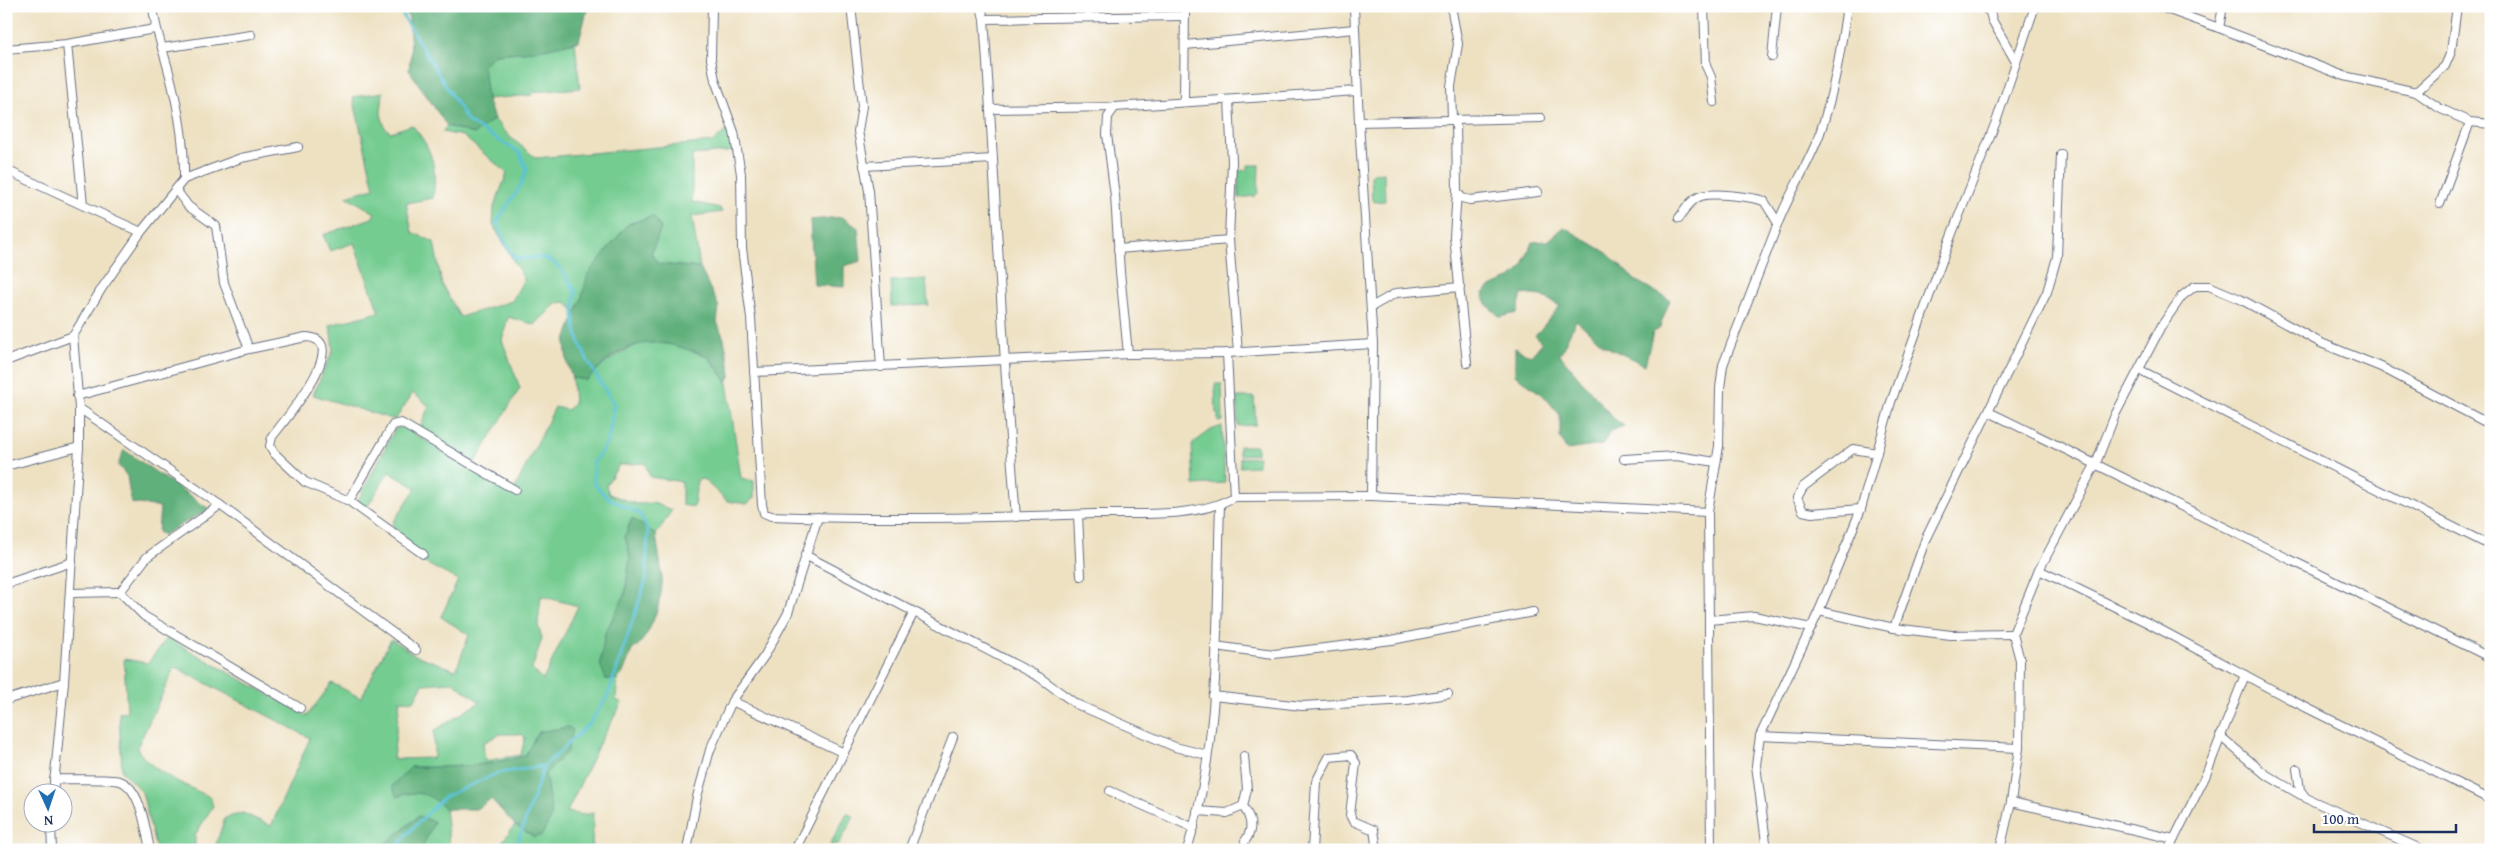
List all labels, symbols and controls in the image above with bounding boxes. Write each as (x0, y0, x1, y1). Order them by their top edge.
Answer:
north arrow (22, 784, 72, 834)
scale bar (2314, 801, 2457, 833)
text: 100 m (2322, 808, 2360, 829)
text: N (43, 811, 54, 831)

